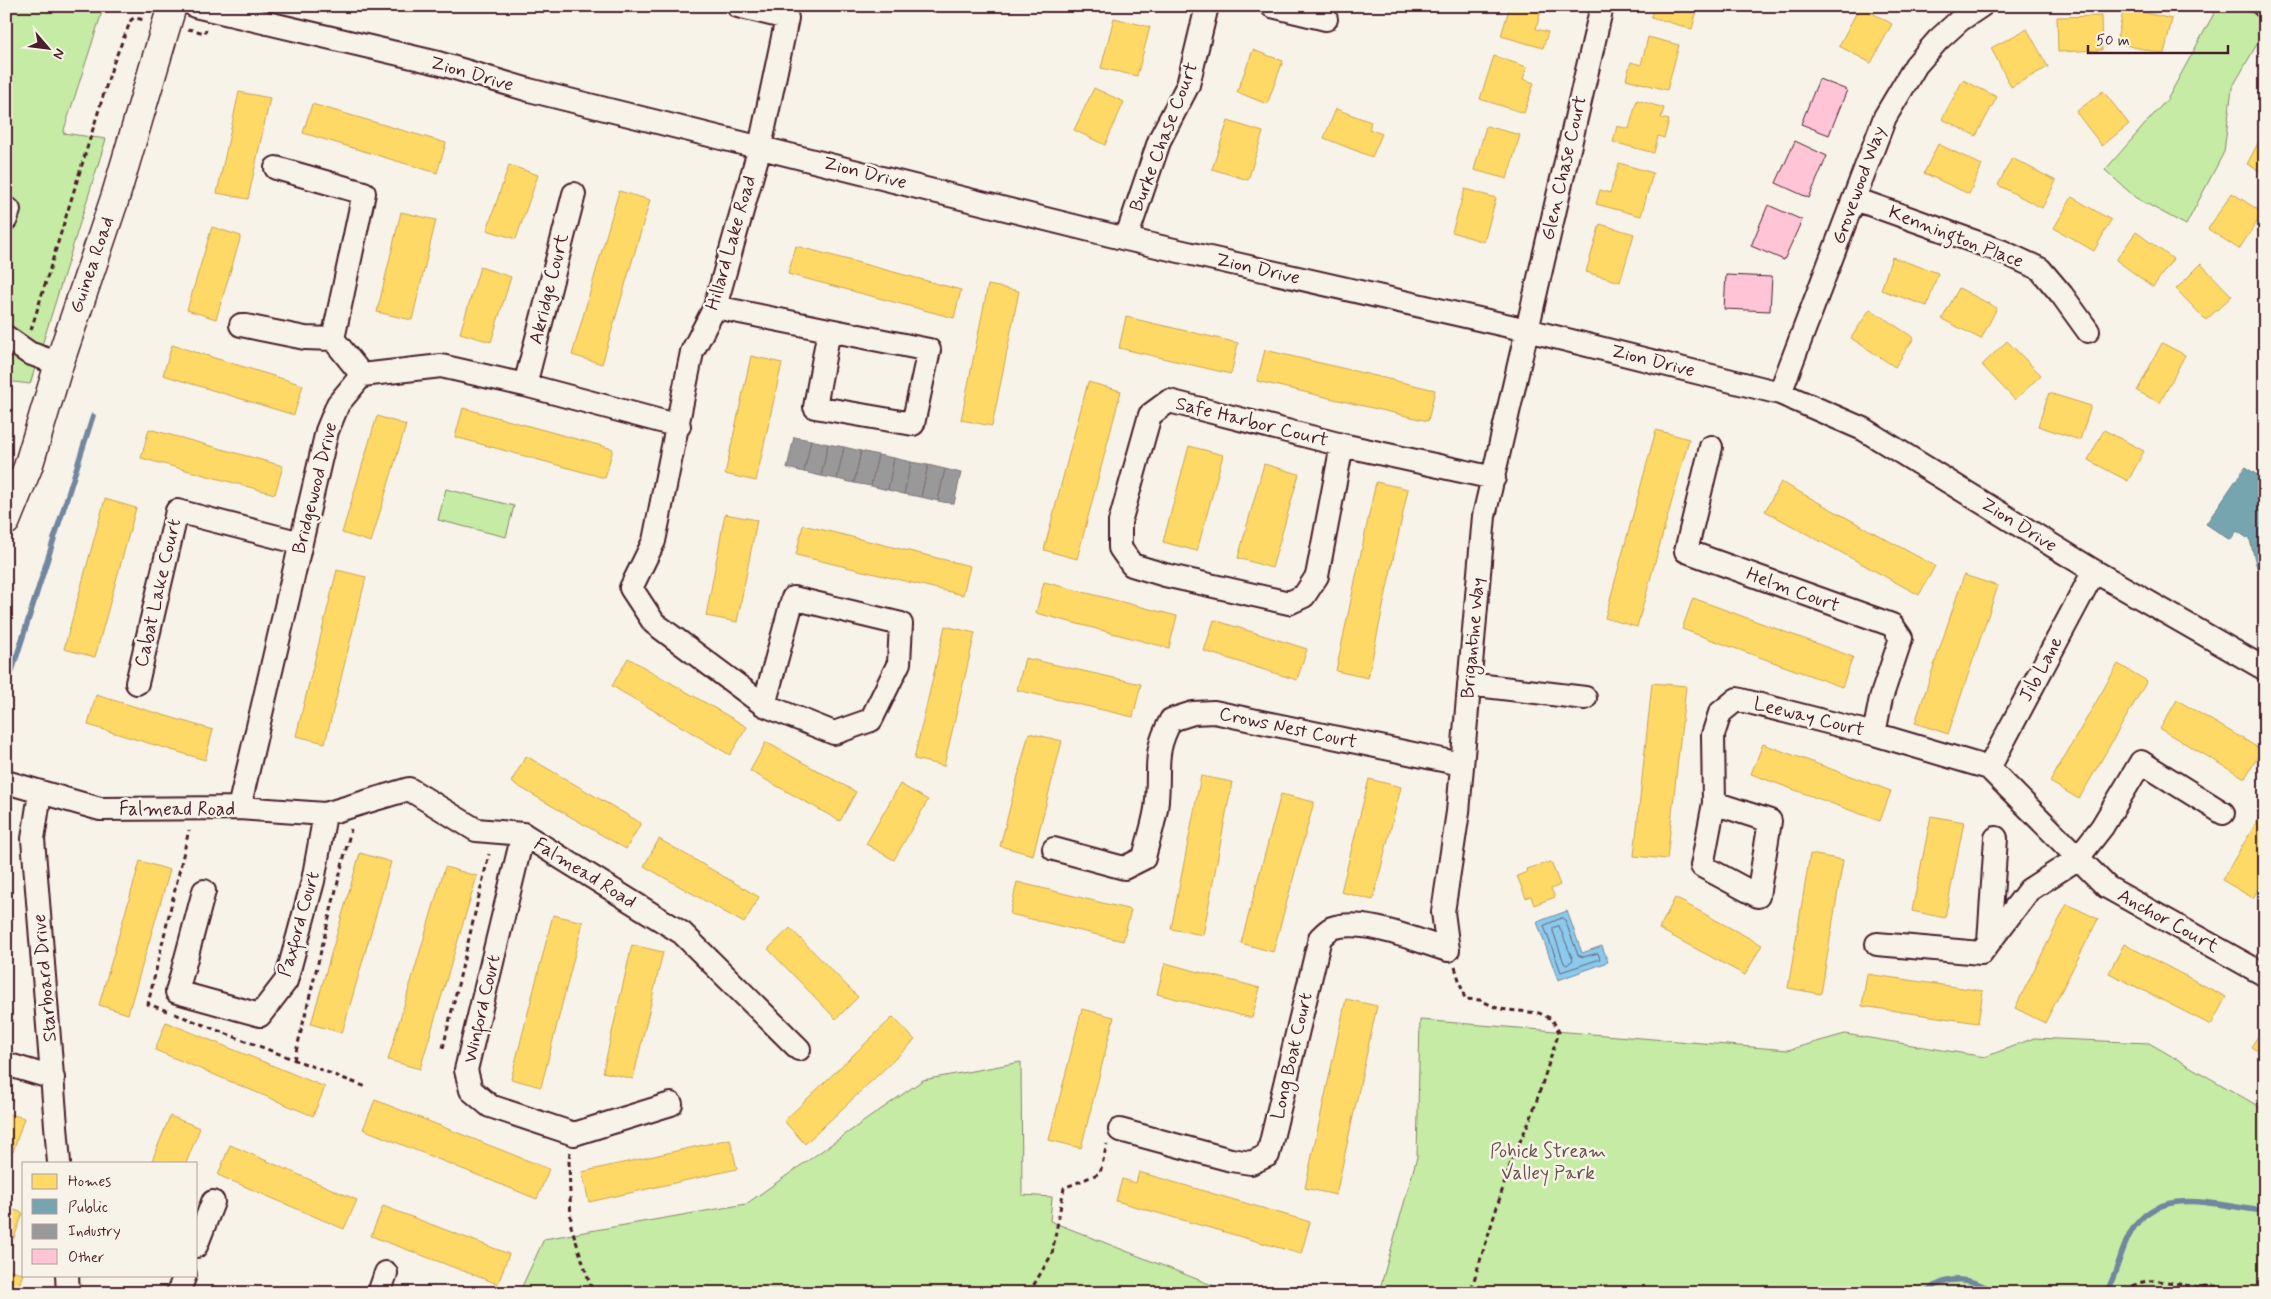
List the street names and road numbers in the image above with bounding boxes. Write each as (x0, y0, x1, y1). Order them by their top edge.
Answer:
street label: Zion Drive (427, 50, 517, 98)
street label: Burke Chase Court (1124, 59, 1204, 215)
street label: Glen Chase Court (1535, 93, 1593, 243)
street label: Grovewood Way (1826, 122, 1892, 248)
street label: Zion Drive (820, 151, 910, 195)
street label: Hillard Lake Road (700, 173, 762, 313)
street label: Kennington Place (1884, 200, 2027, 277)
street label: Guinea Road (64, 213, 120, 317)
street label: Akridge Court (523, 231, 576, 347)
street label: Zion Drive (1214, 247, 1302, 291)
street label: Zion Drive (1608, 339, 1698, 383)
street label: Safe Harbor Court (1173, 391, 1331, 453)
street label: Bridgewood Drive (287, 419, 344, 557)
street label: Zion Drive (1976, 492, 2062, 558)
street label: Cabat Lake Court (129, 516, 187, 670)
street label: Helm Court (1743, 562, 1843, 618)
street label: Brigantine Way (1455, 576, 1493, 700)
street label: Jib Lane (2013, 632, 2069, 706)
street label: Leeway Court (1751, 691, 1867, 743)
street label: Crows Nest Court (1217, 701, 1359, 755)
street label: Falmead Road (119, 797, 235, 822)
street label: Falmead Road (529, 832, 641, 914)
street label: Paxford Court (272, 868, 329, 980)
street label: Anchor Court (2113, 883, 2223, 959)
street label: Starboard Drive (27, 913, 63, 1043)
street label: Winford Court (457, 952, 510, 1066)
street label: Long Boat Court (1265, 990, 1321, 1122)

